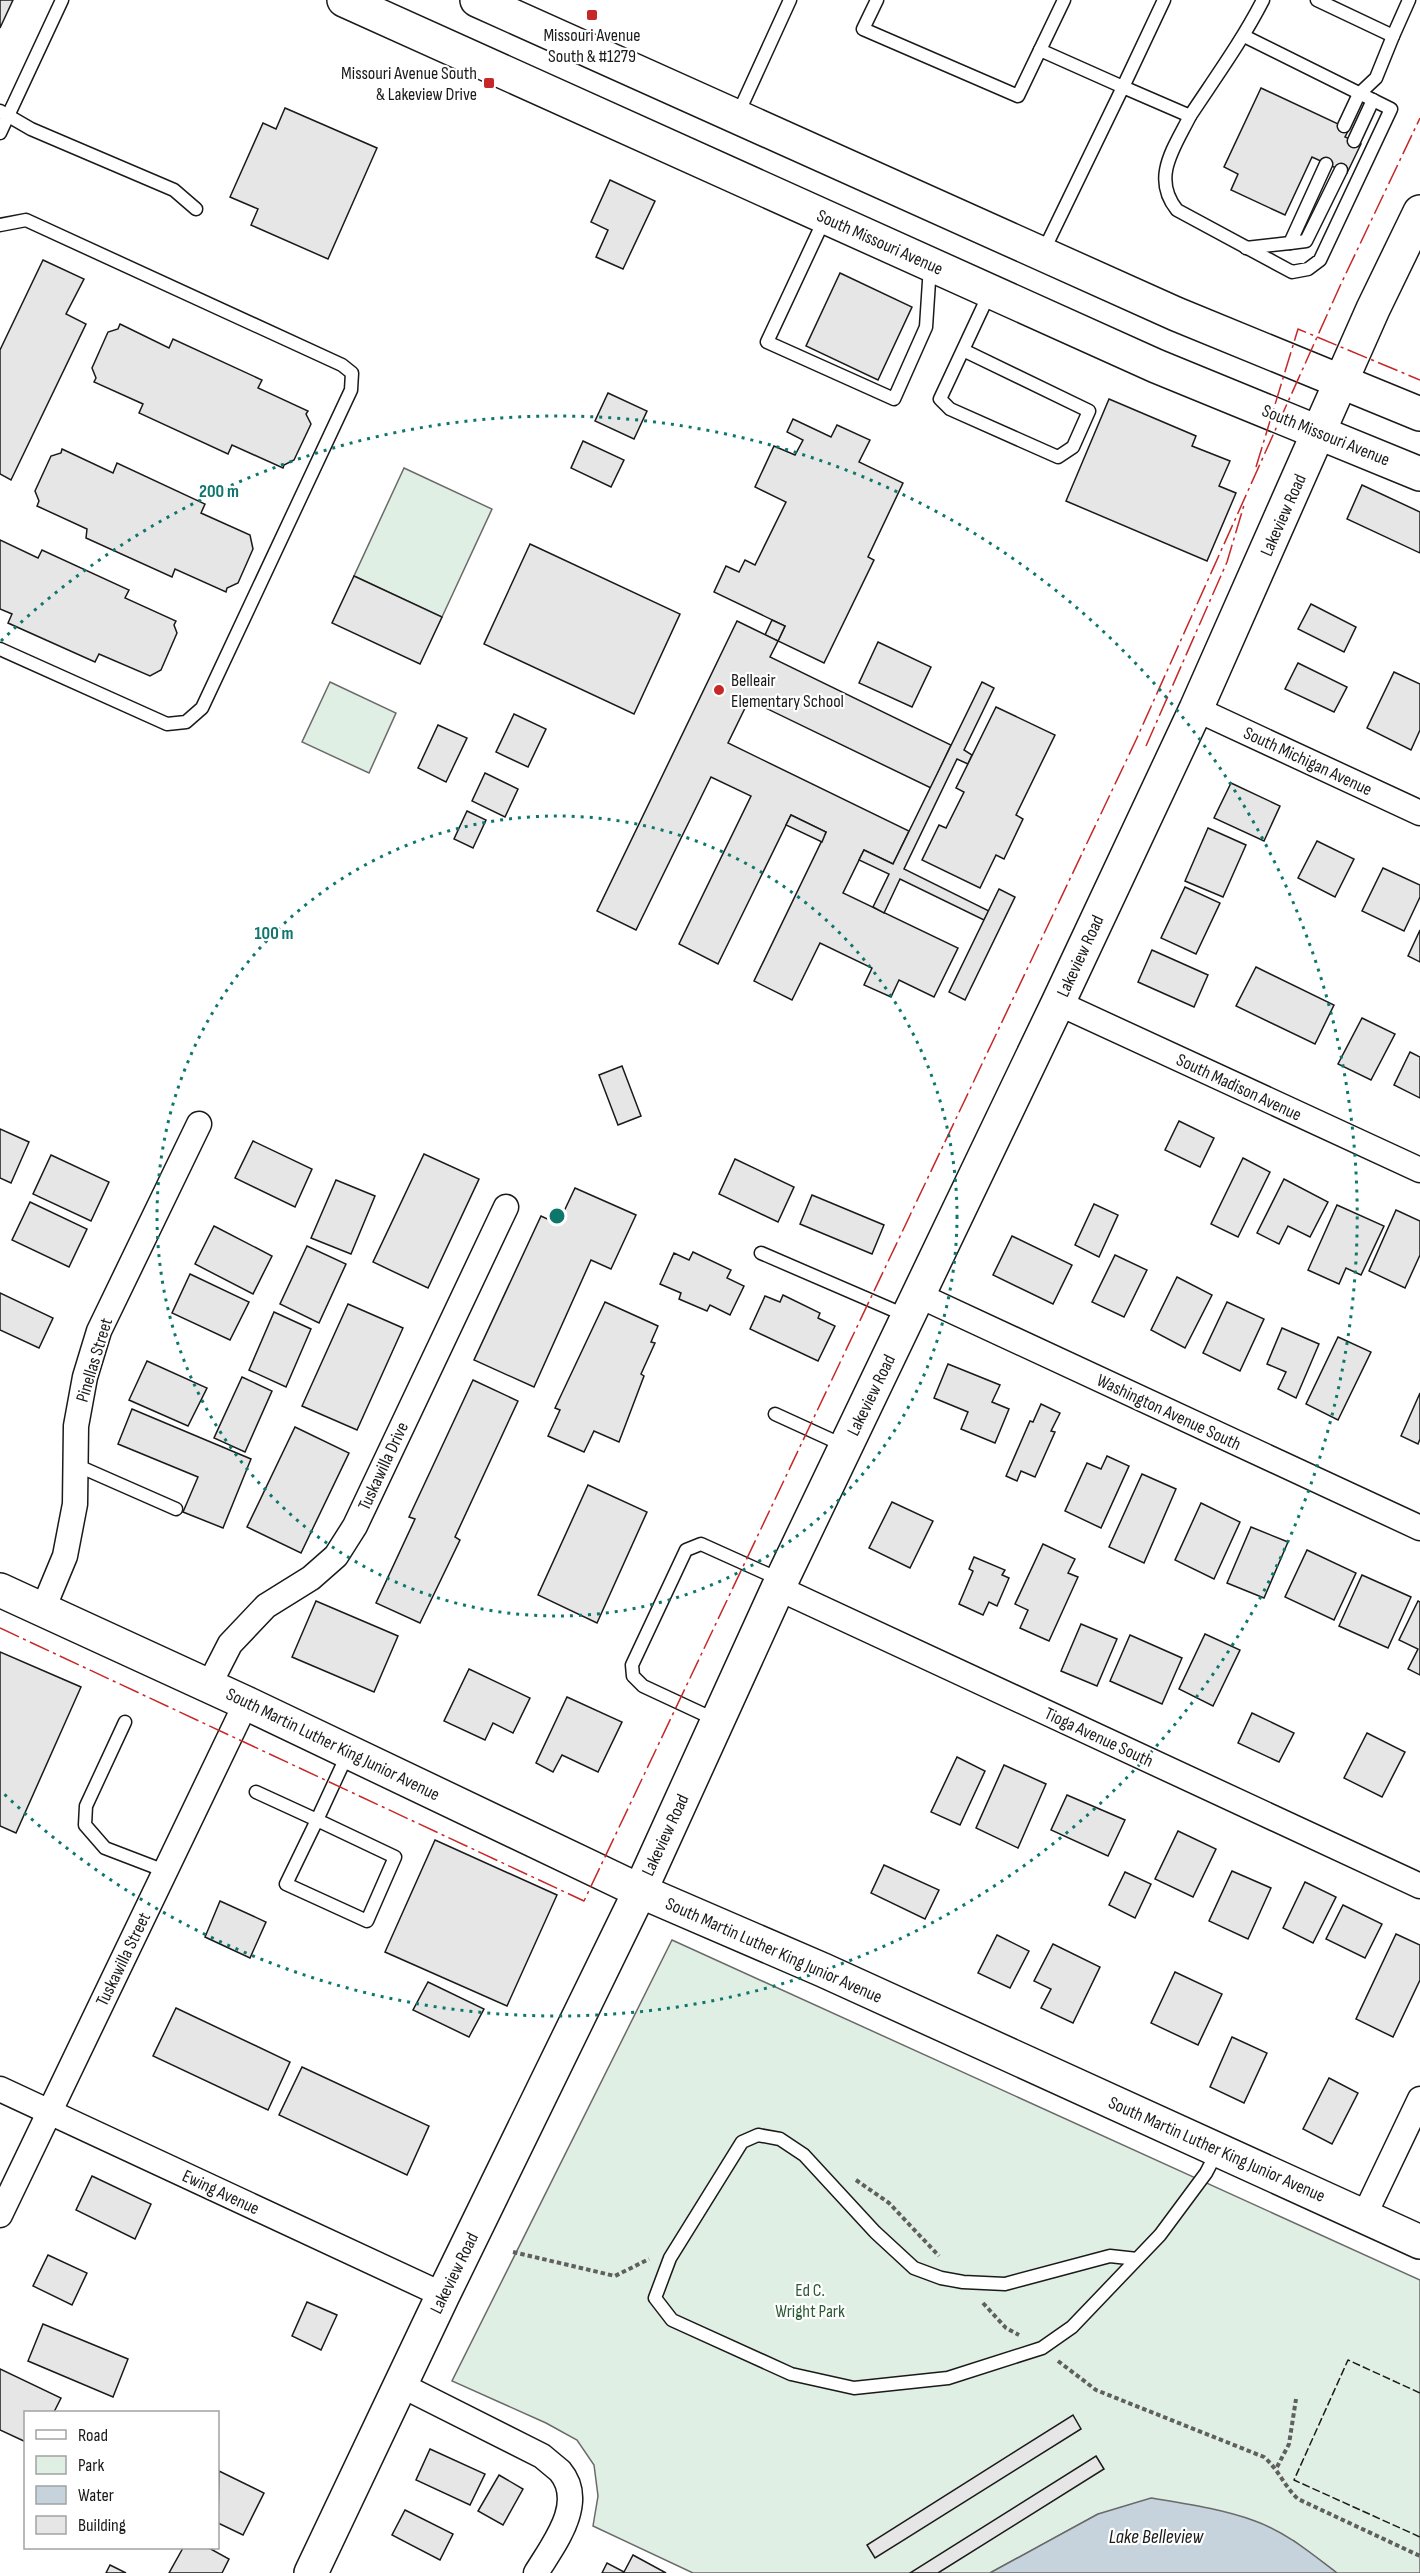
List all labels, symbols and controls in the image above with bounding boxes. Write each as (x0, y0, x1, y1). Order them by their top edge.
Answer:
marker: Missouri Avenue South & #1279 (585, 8, 599, 22)
place label: Missouri Avenue South & #1279 (543, 25, 641, 67)
place label: Missouri Avenue South & Lakeview Drive (341, 63, 477, 105)
marker: Missouri Avenue South & Lakeview Drive (482, 76, 496, 90)
street label: South Missouri Avenue (813, 205, 946, 280)
street label: South Missouri Avenue (1259, 400, 1393, 471)
street label: Lakeview Road (1256, 471, 1311, 560)
text: 200 m (199, 481, 239, 502)
place label: Belleair Elementary School (731, 670, 844, 712)
marker: Belleair Elementary School (712, 683, 726, 697)
street label: South Michigan Avenue (1240, 722, 1375, 800)
street label: Lakeview Road (1052, 912, 1109, 1000)
text: 100 m (255, 923, 294, 944)
street label: South Madison Avenue (1173, 1049, 1305, 1126)
centre of rings (547, 1206, 567, 1226)
street label: Pinellas Street (72, 1315, 117, 1405)
street label: Lakeview Road (843, 1351, 900, 1439)
street label: Washington Avenue South (1093, 1370, 1244, 1455)
street label: Tuskawilla Drive (354, 1419, 413, 1514)
street label: South Martin Luther King Junior Avenue (223, 1684, 443, 1805)
street label: Tioga Avenue South (1041, 1703, 1157, 1772)
street label: Lakeview Road (637, 1791, 694, 1879)
street label: South Martin Luther King Junior Avenue (662, 1893, 885, 2008)
street label: Tuskawilla Street (92, 1908, 155, 2009)
street label: South Martin Luther King Junior Avenue (1105, 2092, 1328, 2207)
street label: Ewing Avenue (179, 2165, 263, 2219)
street label: Lakeview Road (426, 2229, 483, 2317)
park label: Ed C. Wright Park (775, 2280, 845, 2322)
legend (24, 2411, 219, 2549)
text: Road (78, 2425, 108, 2446)
text: Park (78, 2455, 104, 2476)
text: Water (78, 2485, 114, 2506)
text: Building (78, 2515, 126, 2536)
water label: Lake Belleview (1109, 2525, 1204, 2549)

